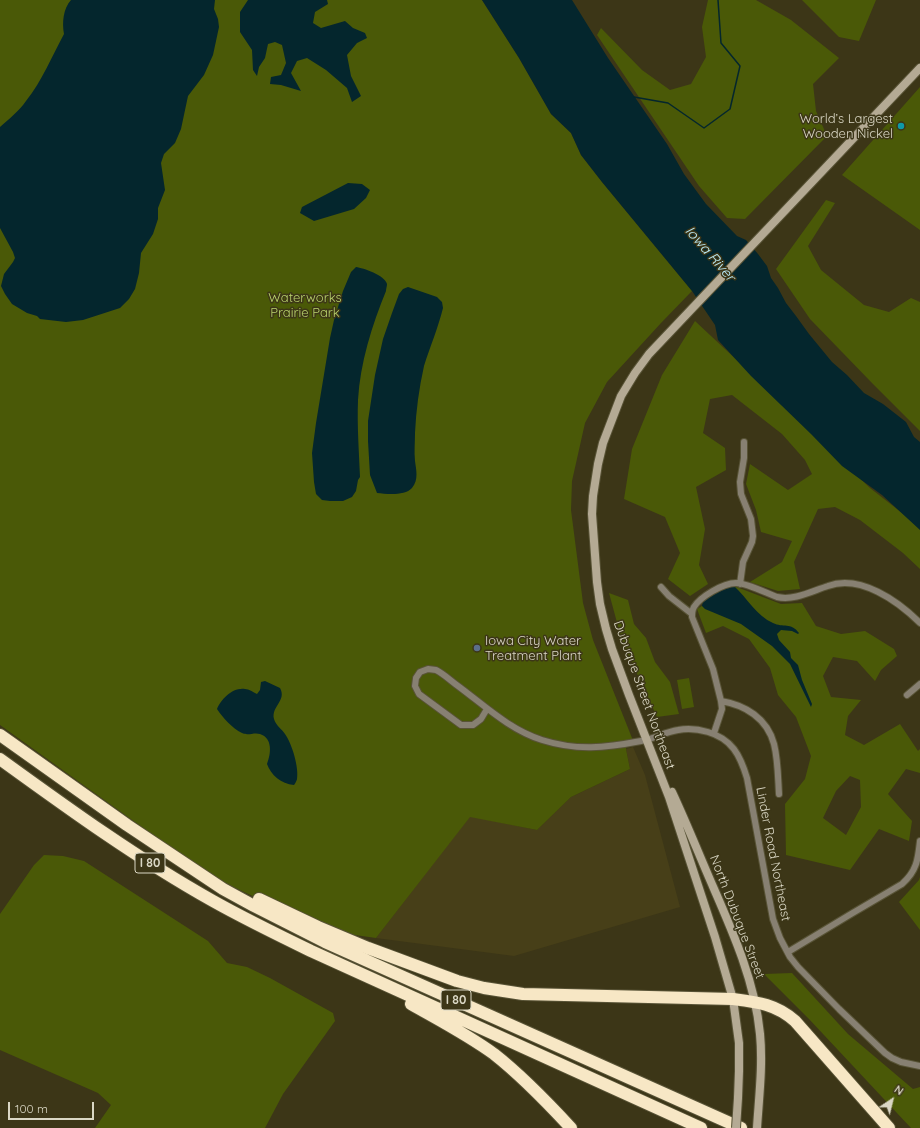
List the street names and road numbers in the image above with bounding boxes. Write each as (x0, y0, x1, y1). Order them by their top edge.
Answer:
street label: Dubuque Street Northeast (610, 618, 678, 772)
street label: Linder Road Northeast (752, 785, 794, 923)
road number: I 80 (135, 853, 165, 873)
street label: North Dubuque Street (706, 853, 768, 981)
road number: I 80 (441, 990, 471, 1010)

